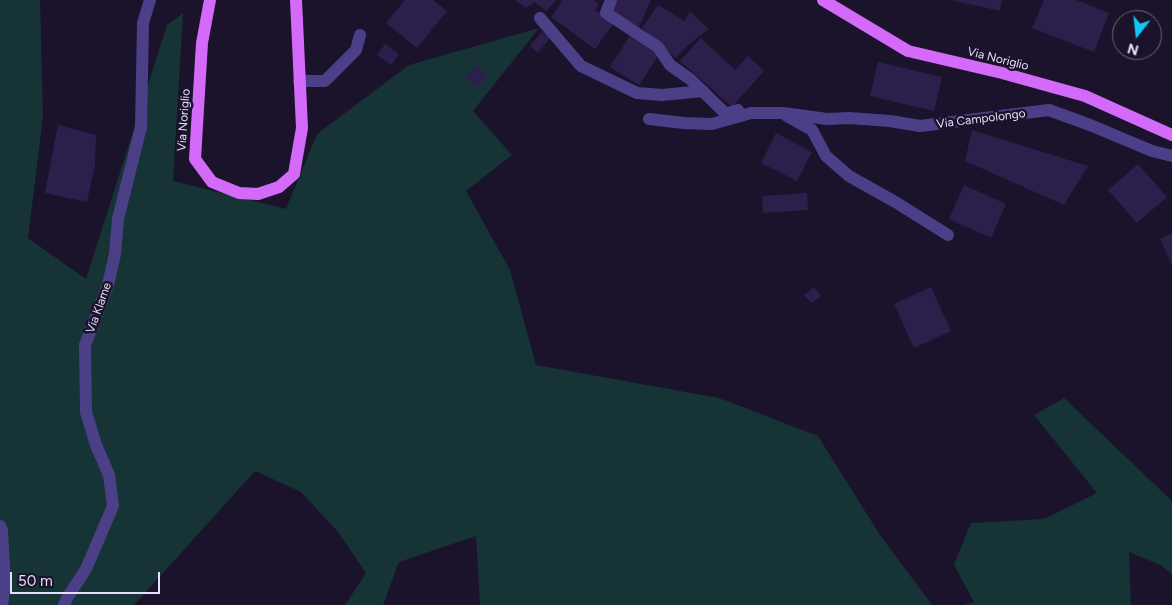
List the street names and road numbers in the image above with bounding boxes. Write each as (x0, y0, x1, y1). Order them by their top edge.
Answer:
street label: Via Noriglio (966, 44, 1030, 74)
street label: Via Noriglio (175, 88, 193, 152)
street label: Via Campolongo (936, 106, 1026, 132)
street label: Via Klame (83, 281, 115, 335)

